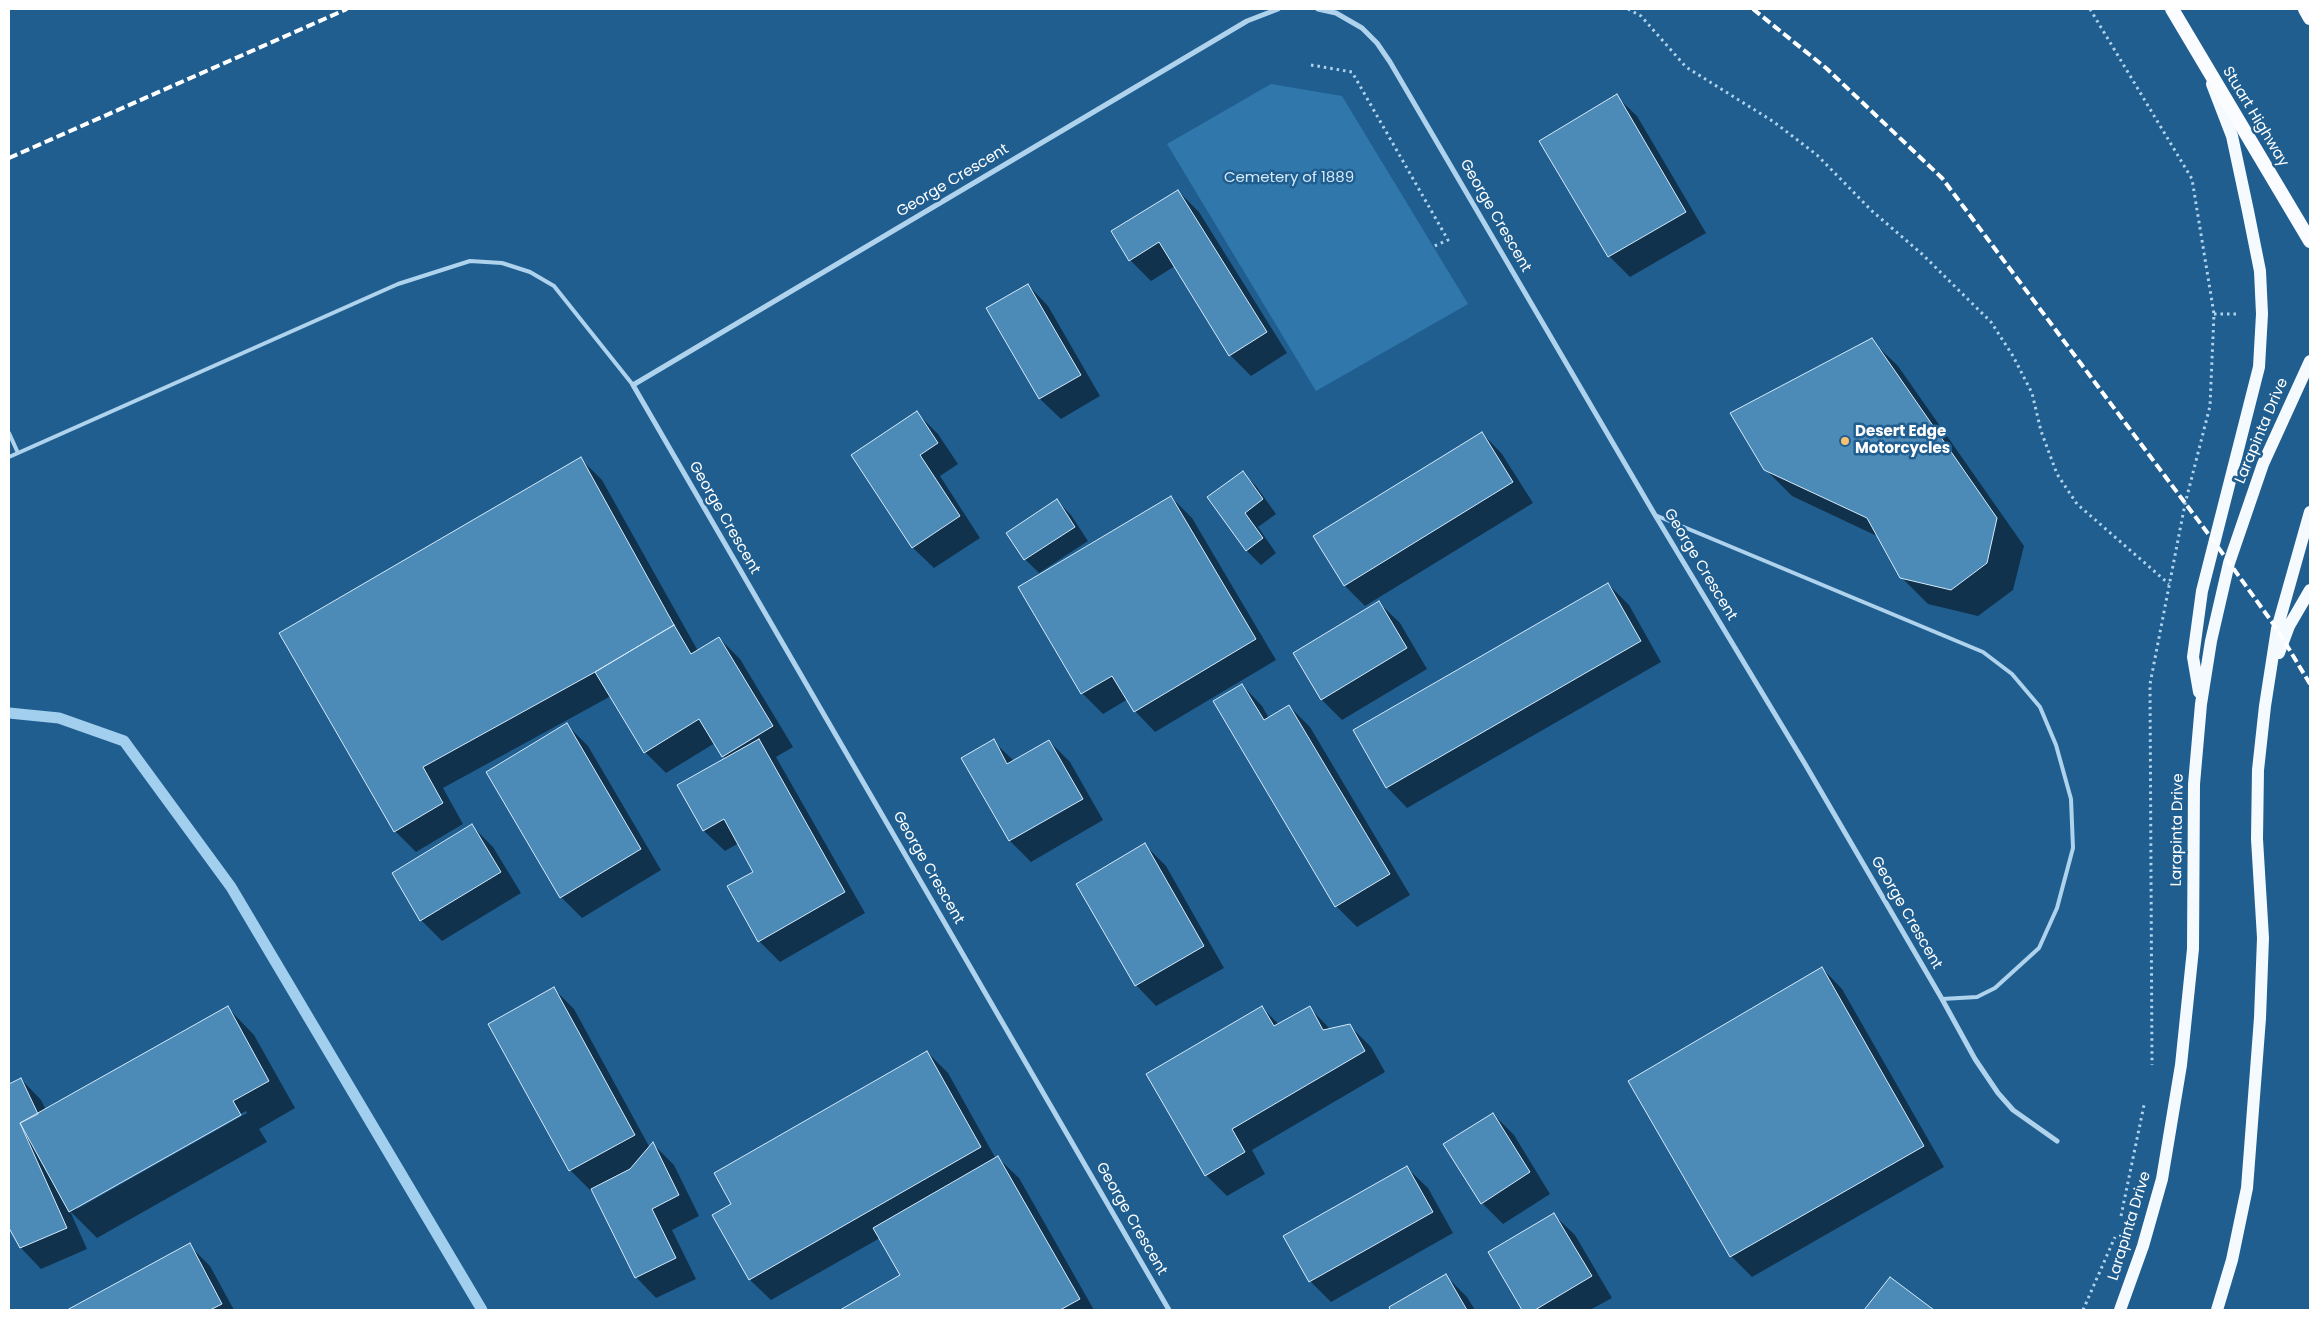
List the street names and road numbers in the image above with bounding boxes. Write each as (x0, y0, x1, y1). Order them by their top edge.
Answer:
street label: Stuart Highway (2218, 64, 2292, 170)
street label: George Crescent (894, 140, 1012, 222)
street label: George Crescent (1455, 156, 1535, 276)
street label: Larapinta Drive (2232, 375, 2292, 487)
street label: George Crescent (684, 458, 764, 578)
street label: George Crescent (1659, 506, 1741, 624)
street label: Larapinta Drive (2168, 773, 2188, 887)
street label: George Crescent (888, 808, 968, 928)
street label: George Crescent (1866, 853, 1946, 973)
street label: George Crescent (1091, 1159, 1171, 1279)
street label: Larapinta Drive (2105, 1169, 2155, 1283)

